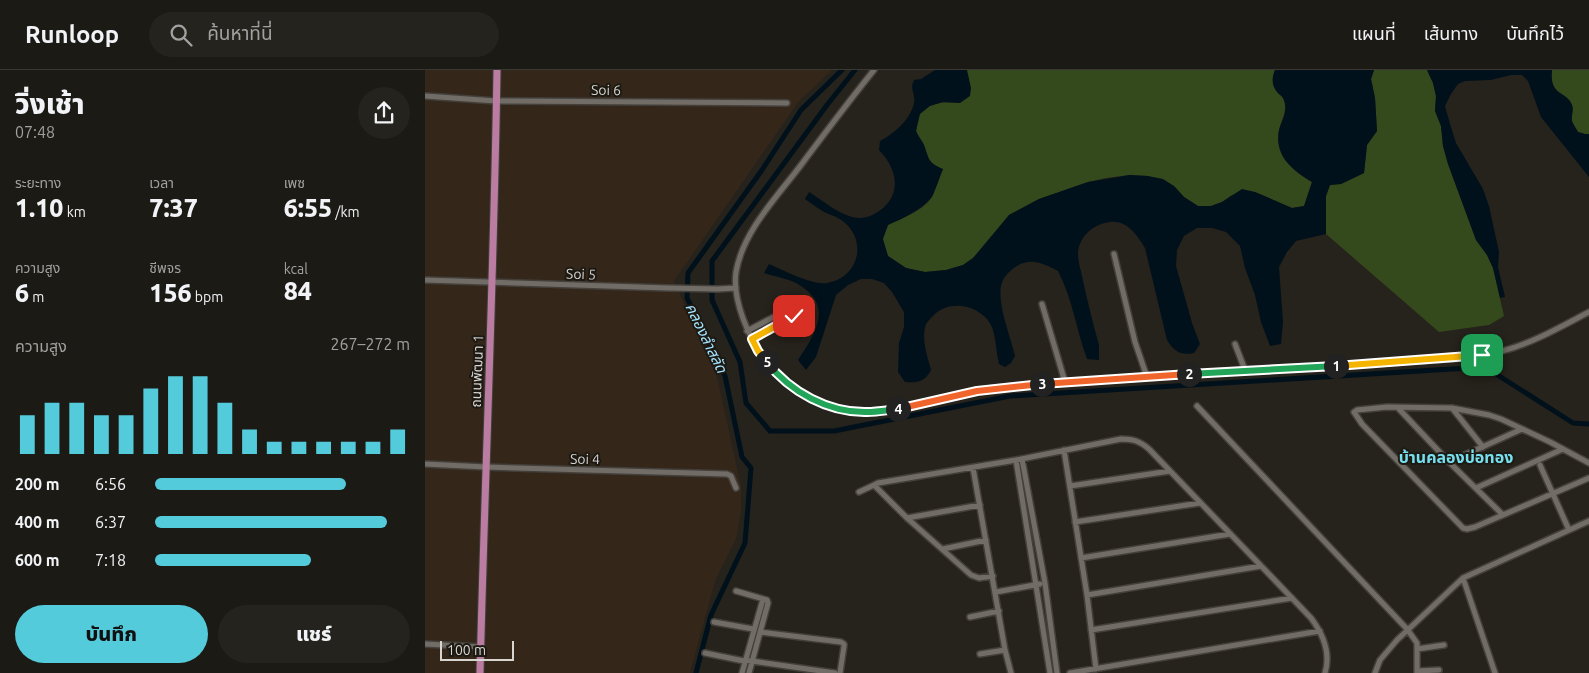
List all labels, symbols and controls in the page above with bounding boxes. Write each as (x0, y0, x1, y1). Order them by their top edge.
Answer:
search box (149, 12, 499, 57)
text: Runloop (25, 21, 119, 48)
icon: search (167, 21, 195, 49)
text: ค้นหาที่นี่ (207, 22, 273, 44)
text: แผนที่ (1352, 23, 1396, 43)
text: เส้นทาง (1424, 23, 1478, 43)
text: บันทึกไว้ (1506, 23, 1564, 43)
street label: Soi 6 (591, 82, 621, 98)
button: share (358, 87, 410, 139)
text: วิ่งเช้า (15, 88, 84, 119)
text: 07:48 (15, 123, 55, 141)
text: ระยะทาง (15, 175, 61, 191)
text: เวลา (149, 175, 174, 191)
text: เพซ (284, 175, 305, 191)
text: 1.10 (15, 194, 63, 222)
text: 7:37 (149, 194, 198, 222)
text: 6:55 (284, 194, 332, 222)
text: km (63, 204, 86, 220)
text: /km (332, 204, 360, 220)
text: ความสูง (15, 260, 60, 276)
text: ชีพจร (149, 260, 181, 276)
text: kcal (284, 261, 308, 277)
street label: Soi 5 (566, 265, 596, 283)
text: 84 (284, 277, 312, 305)
text: 6 (15, 279, 29, 307)
text: 156 (149, 279, 192, 307)
text: m (29, 289, 44, 305)
text: bpm (192, 289, 223, 305)
pin (773, 295, 815, 337)
water label: คลองลำสลัด (682, 300, 731, 376)
icon: check (780, 302, 808, 330)
street label: ถนนพัฒนา 1 (468, 334, 486, 408)
pin (1461, 334, 1503, 376)
text: 267–272 m (330, 335, 410, 353)
text: ความสูง (15, 337, 67, 355)
icon: arrive (1468, 341, 1496, 369)
pin: 5 (755, 350, 779, 374)
text: 5 (764, 354, 771, 370)
pin: 1 (1323, 354, 1349, 378)
text: 1 (1333, 358, 1340, 374)
pin: 2 (1177, 362, 1201, 386)
text: 2 (1186, 366, 1193, 382)
pin: 3 (1029, 372, 1055, 396)
text: 3 (1039, 376, 1046, 392)
pin: 4 (885, 396, 911, 422)
text: 4 (895, 401, 902, 417)
district label: บ้านคลองบ่อทอง (1399, 448, 1513, 466)
street label: Soi 4 (570, 451, 600, 467)
text: 200 m (15, 475, 60, 493)
text: 6:56 (95, 475, 126, 493)
text: 400 m (15, 513, 60, 531)
text: 6:37 (95, 513, 126, 531)
text: 600 m (15, 551, 60, 569)
text: 7:18 (95, 551, 126, 569)
button: บันทึก (15, 605, 208, 663)
button: แชร์ (218, 605, 410, 663)
scale bar (440, 638, 514, 661)
text: 100 m (447, 642, 486, 658)

